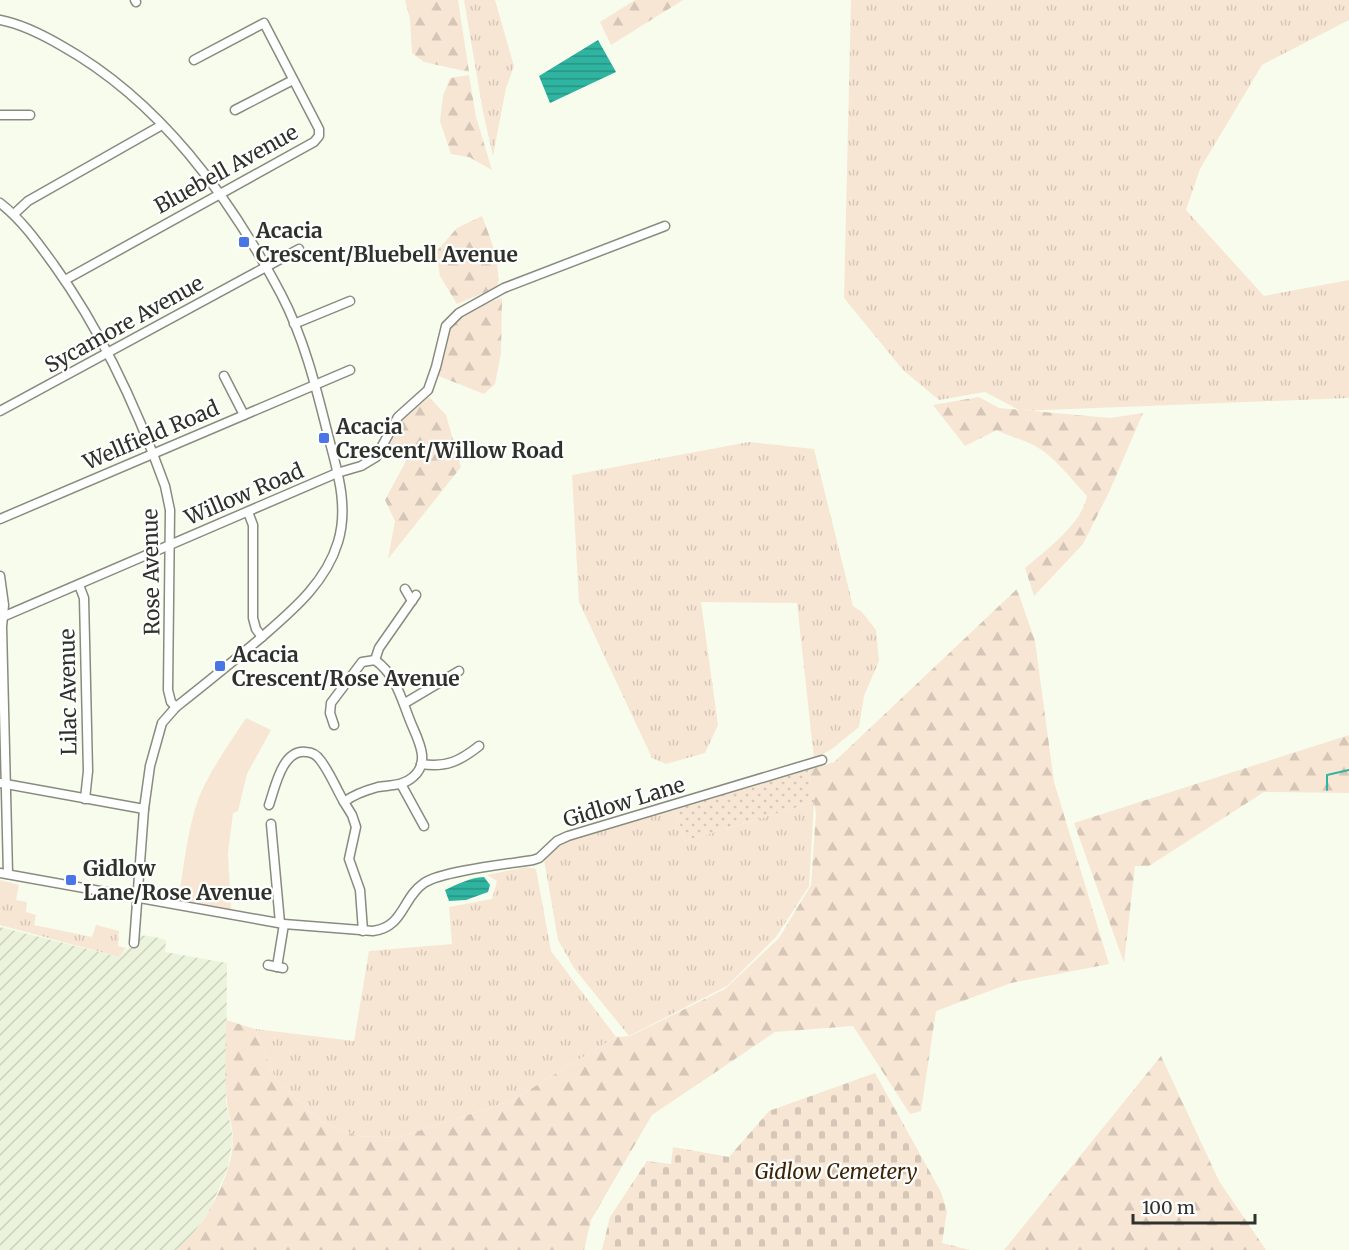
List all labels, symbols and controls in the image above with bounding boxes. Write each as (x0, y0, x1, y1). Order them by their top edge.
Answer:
street label: Bluebell Avenue (150, 118, 303, 220)
place label: Acacia Crescent/Bluebell Avenue (255, 217, 518, 268)
marker: Acacia Crescent/Bluebell Avenue (237, 235, 251, 249)
street label: Sycamore Avenue (40, 269, 208, 379)
street label: Wellfield Road (78, 394, 223, 476)
place label: Acacia Crescent/Willow Road (335, 413, 564, 464)
marker: Acacia Crescent/Willow Road (317, 431, 331, 445)
street label: Willow Road (180, 457, 308, 532)
street label: Rose Avenue (136, 508, 166, 636)
street label: Lilac Avenue (53, 628, 83, 756)
place label: Acacia Crescent/Rose Avenue (231, 641, 460, 692)
marker: Acacia Crescent/Rose Avenue (213, 659, 227, 673)
street label: Gidlow Lane (560, 771, 688, 833)
place label: Gidlow Lane/Rose Avenue (83, 855, 272, 906)
marker: Gidlow Lane/Rose Avenue (64, 873, 78, 887)
park label: Gidlow Cemetery (754, 1158, 918, 1185)
scale bar (1133, 1187, 1254, 1225)
text: 100 m (1142, 1196, 1195, 1219)

